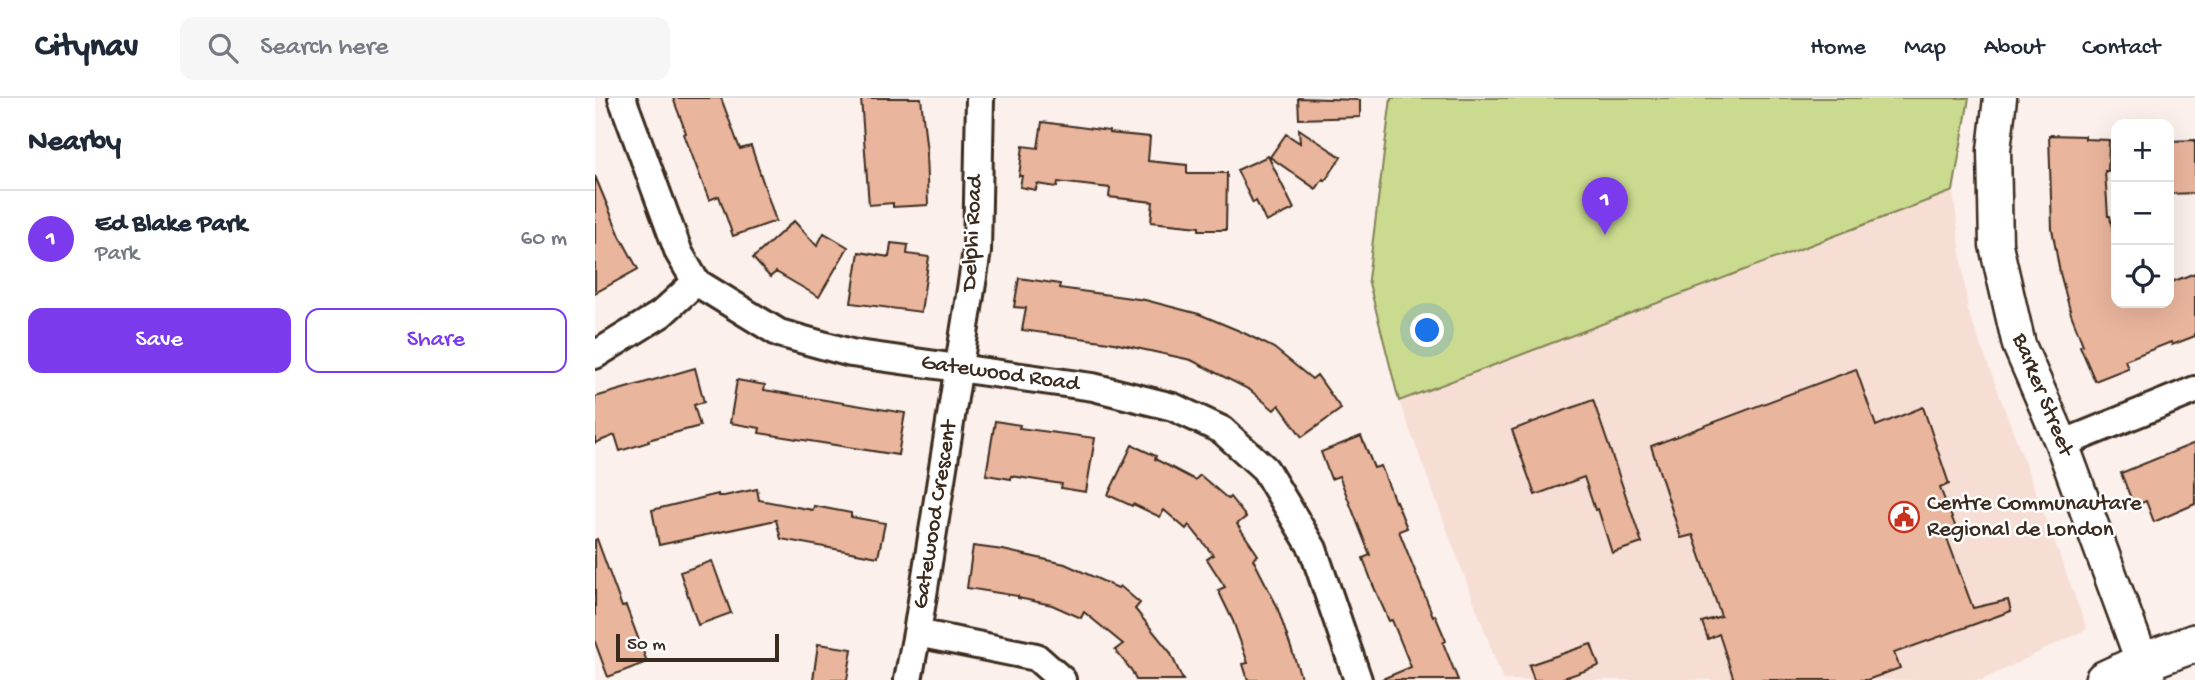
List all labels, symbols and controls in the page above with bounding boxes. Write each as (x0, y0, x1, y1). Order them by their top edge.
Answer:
search box (180, 17, 670, 80)
text: Citynav (35, 29, 138, 67)
icon: search (204, 29, 242, 67)
text: Search here (260, 33, 388, 64)
text: Home (1810, 34, 1866, 63)
text: Map (1904, 34, 1946, 63)
text: About (1984, 34, 2044, 63)
text: Contact (2082, 34, 2160, 63)
map controls (2111, 119, 2174, 308)
button: + (2111, 119, 2174, 182)
text: Nearby (28, 126, 121, 161)
street label: Delphi Road (956, 173, 990, 294)
pin: 1 (1582, 177, 1628, 235)
button: − (2111, 182, 2174, 245)
text: Ed Blake Park (95, 210, 247, 241)
text: 1 (46, 226, 56, 253)
text: 60 m (521, 226, 567, 253)
text: Park (95, 241, 139, 268)
button: locate (2111, 245, 2174, 308)
button: Save (28, 308, 291, 373)
button: Share (305, 308, 567, 373)
your location (1410, 313, 1444, 347)
street label: Barker Street (2005, 329, 2079, 462)
street label: Gatewood Road (919, 350, 1082, 399)
street label: Gatewood Crescent (908, 417, 964, 611)
place label: Centre Communautare Regional de London (1927, 491, 2143, 544)
public building icon: Centre Communautare Regional de London (1887, 500, 1921, 534)
scale bar (616, 631, 779, 663)
text: 50 m (627, 634, 666, 657)

